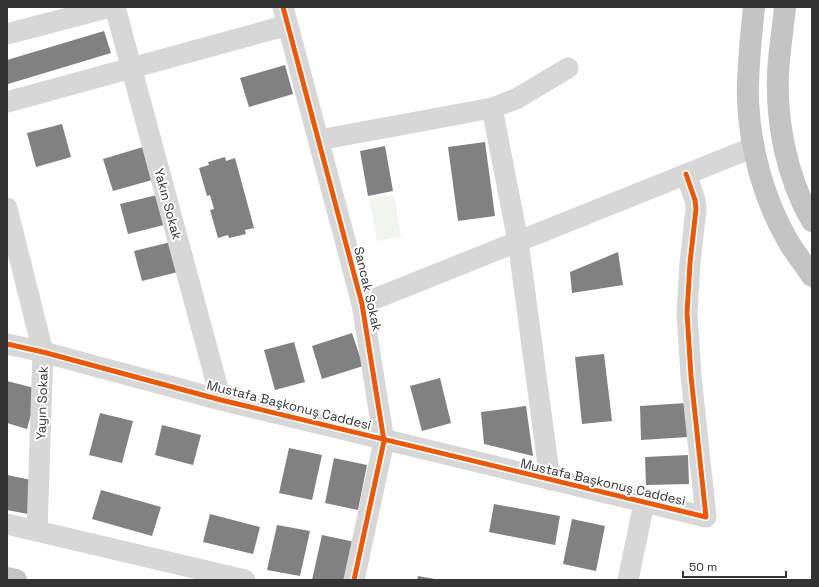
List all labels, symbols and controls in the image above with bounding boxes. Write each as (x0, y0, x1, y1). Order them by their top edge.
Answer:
street label: Yakın Sokak (150, 166, 186, 242)
street label: Sancak Sokak (350, 245, 386, 333)
street label: Yayın Sokak (32, 366, 52, 440)
street label: Mustafa Başkonuş Caddesi (205, 376, 373, 434)
street label: Mustafa Başkonuş Caddesi (519, 455, 687, 509)
scale bar (683, 553, 786, 579)
text: 50 m (689, 559, 717, 575)

